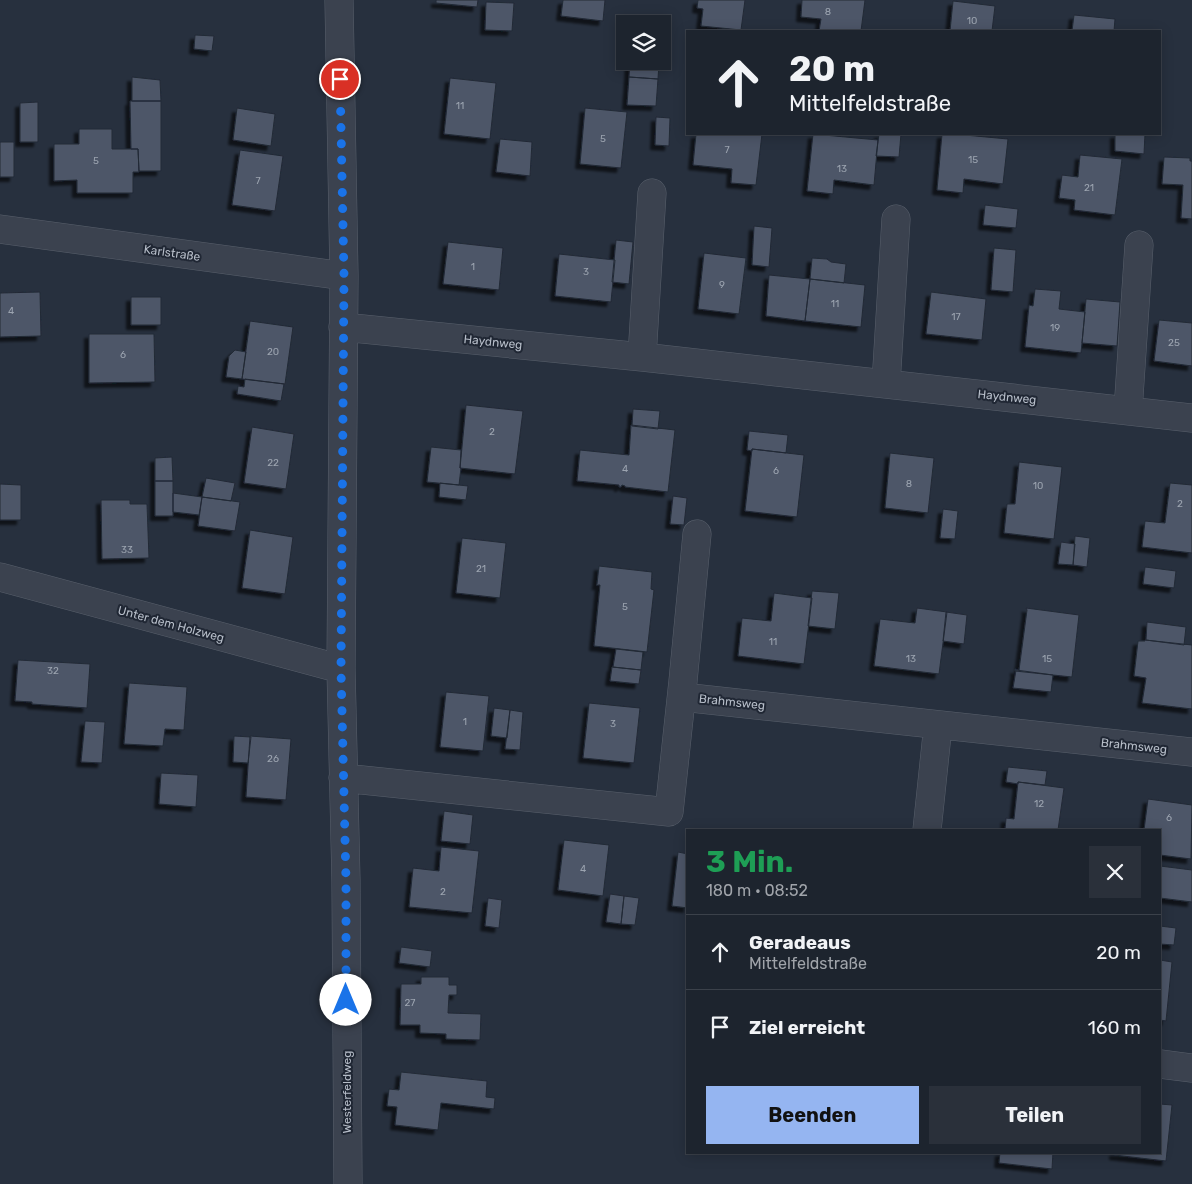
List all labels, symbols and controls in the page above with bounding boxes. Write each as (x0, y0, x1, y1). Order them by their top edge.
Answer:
house number: 8 (825, 6, 831, 18)
map controls (616, 15, 671, 70)
button: layers (616, 15, 671, 70)
house number: 10 (967, 15, 977, 27)
text: 20 m (789, 48, 875, 90)
icon: ahead (706, 50, 771, 115)
pin (319, 58, 361, 100)
icon: arrive (326, 65, 354, 93)
text: Mittelfeldstraße (789, 90, 951, 117)
house number: 11 (456, 100, 464, 112)
house number: 5 (600, 133, 606, 145)
house number: 7 (724, 144, 730, 156)
house number: 15 (968, 154, 978, 166)
house number: 5 (93, 155, 99, 167)
house number: 13 (837, 163, 847, 175)
house number: 7 (255, 175, 261, 187)
house number: 21 (1084, 182, 1094, 194)
street label: Karlstraße (143, 242, 201, 264)
house number: 1 (471, 261, 475, 273)
house number: 3 (583, 266, 589, 278)
house number: 9 (719, 279, 725, 291)
house number: 11 (831, 298, 839, 310)
house number: 4 (8, 305, 14, 317)
house number: 17 (951, 311, 961, 323)
house number: 19 (1050, 322, 1060, 334)
street label: Haydnweg (463, 332, 523, 352)
house number: 25 (1168, 337, 1180, 349)
house number: 20 (267, 346, 279, 358)
house number: 6 (120, 349, 126, 361)
street label: Haydnweg (977, 387, 1037, 407)
house number: 2 (489, 426, 495, 438)
house number: 22 (267, 457, 279, 469)
house number: 4 (622, 463, 628, 475)
house number: 6 (773, 465, 779, 477)
house number: 8 (906, 478, 912, 490)
house number: 10 (1033, 480, 1043, 492)
house number: 2 (1177, 498, 1183, 510)
house number: 33 (121, 544, 133, 556)
house number: 21 (476, 563, 486, 575)
house number: 5 (622, 601, 628, 613)
street label: Unter dem Holzweg (116, 603, 226, 645)
house number: 11 (769, 636, 777, 648)
house number: 13 (906, 653, 916, 665)
house number: 15 (1042, 653, 1052, 665)
house number: 32 (47, 665, 59, 677)
street label: Brahmsweg (698, 692, 766, 712)
house number: 1 (463, 716, 467, 728)
house number: 3 (610, 718, 616, 730)
street label: Brahmsweg (1100, 736, 1168, 756)
house number: 26 (267, 753, 279, 765)
house number: 12 (1034, 798, 1044, 810)
house number: 6 (1166, 812, 1172, 824)
text: 3 Min. (706, 844, 793, 880)
button: close (1089, 846, 1141, 898)
house number: 4 (580, 863, 586, 875)
text: 180 m · 08:52 (706, 881, 808, 900)
house number: 2 (440, 886, 446, 898)
text: Geradeaus (749, 931, 851, 954)
icon: ahead (706, 938, 734, 966)
text: 20 m (1096, 941, 1141, 964)
text: Mittelfeldstraße (749, 954, 867, 973)
position arrow (319, 973, 371, 1025)
house number: 27 (405, 997, 416, 1009)
icon: arrive (706, 1013, 734, 1041)
text: Ziel erreicht (749, 1016, 865, 1039)
text: 160 m (1088, 1016, 1141, 1039)
street label: Westerfeldweg (340, 1051, 354, 1133)
button: Beenden (706, 1086, 919, 1144)
button: Teilen (929, 1086, 1141, 1144)

